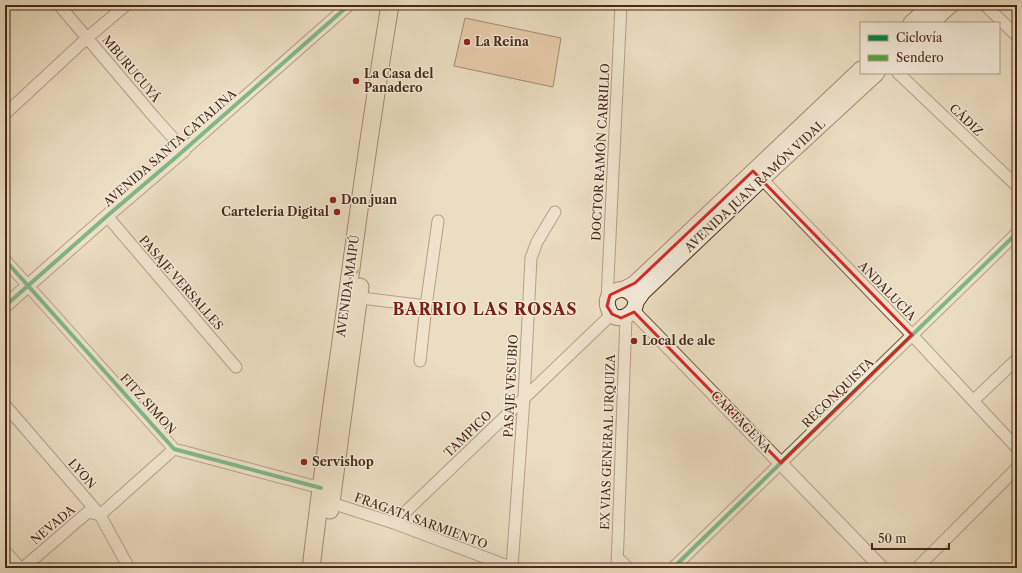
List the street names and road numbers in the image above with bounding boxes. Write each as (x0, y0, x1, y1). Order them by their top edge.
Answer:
street label: MBURUCUYÁ (99, 32, 165, 106)
street label: DOCTOR RAMÓN CARRILLO (587, 63, 613, 241)
street label: AVENIDA SANTA CATALINA (99, 85, 240, 210)
street label: CÁDIZ (946, 100, 987, 139)
street label: AVENIDA JUAN RAMÓN VIDAL (680, 116, 828, 256)
street label: PASAJE VERSALLES (136, 232, 226, 333)
street label: AVENIDA MAIPÚ (332, 234, 362, 339)
street label: ANDALUCÍA (855, 256, 921, 324)
street label: PASAJE VESUBIO (500, 334, 521, 438)
street label: EX VIAS GENERAL URQUIZA (597, 353, 618, 530)
street label: RECONQUISTA (799, 354, 877, 431)
street label: FITZ SIMON (117, 370, 179, 437)
street label: CARTAGENA (708, 388, 775, 456)
street label: TAMPICO (441, 407, 495, 460)
street label: LYON (65, 456, 99, 492)
street label: FRAGATA SARMIENTO (352, 489, 490, 552)
street label: NEVADA (28, 501, 79, 547)

